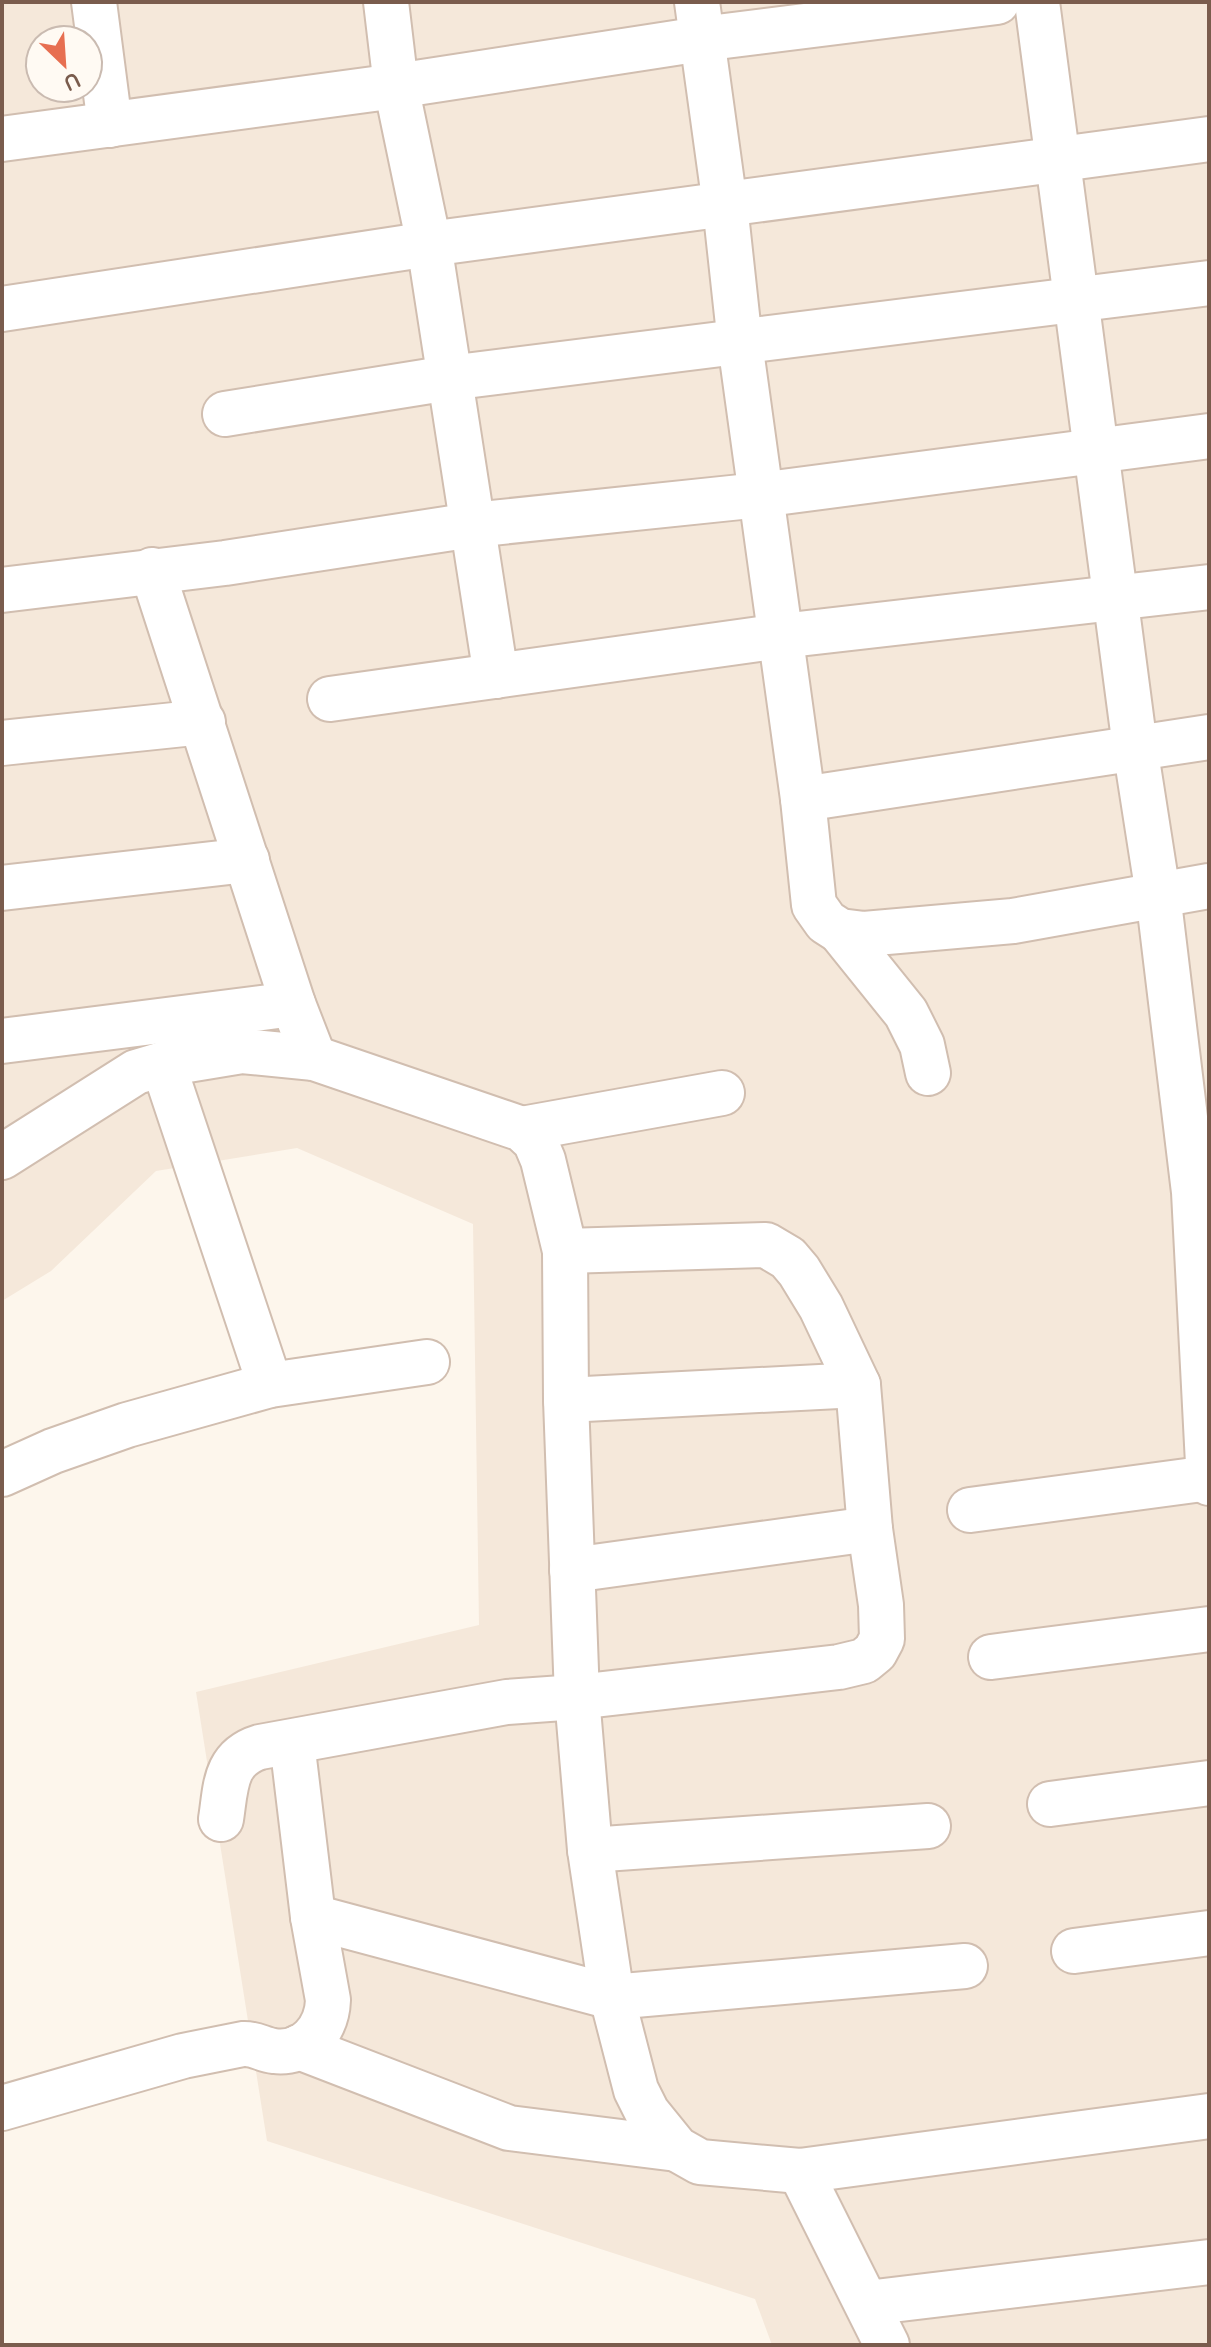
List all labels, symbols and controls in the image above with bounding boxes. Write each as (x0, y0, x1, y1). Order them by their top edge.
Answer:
north arrow (24, 24, 104, 104)
text: U (60, 66, 85, 98)

